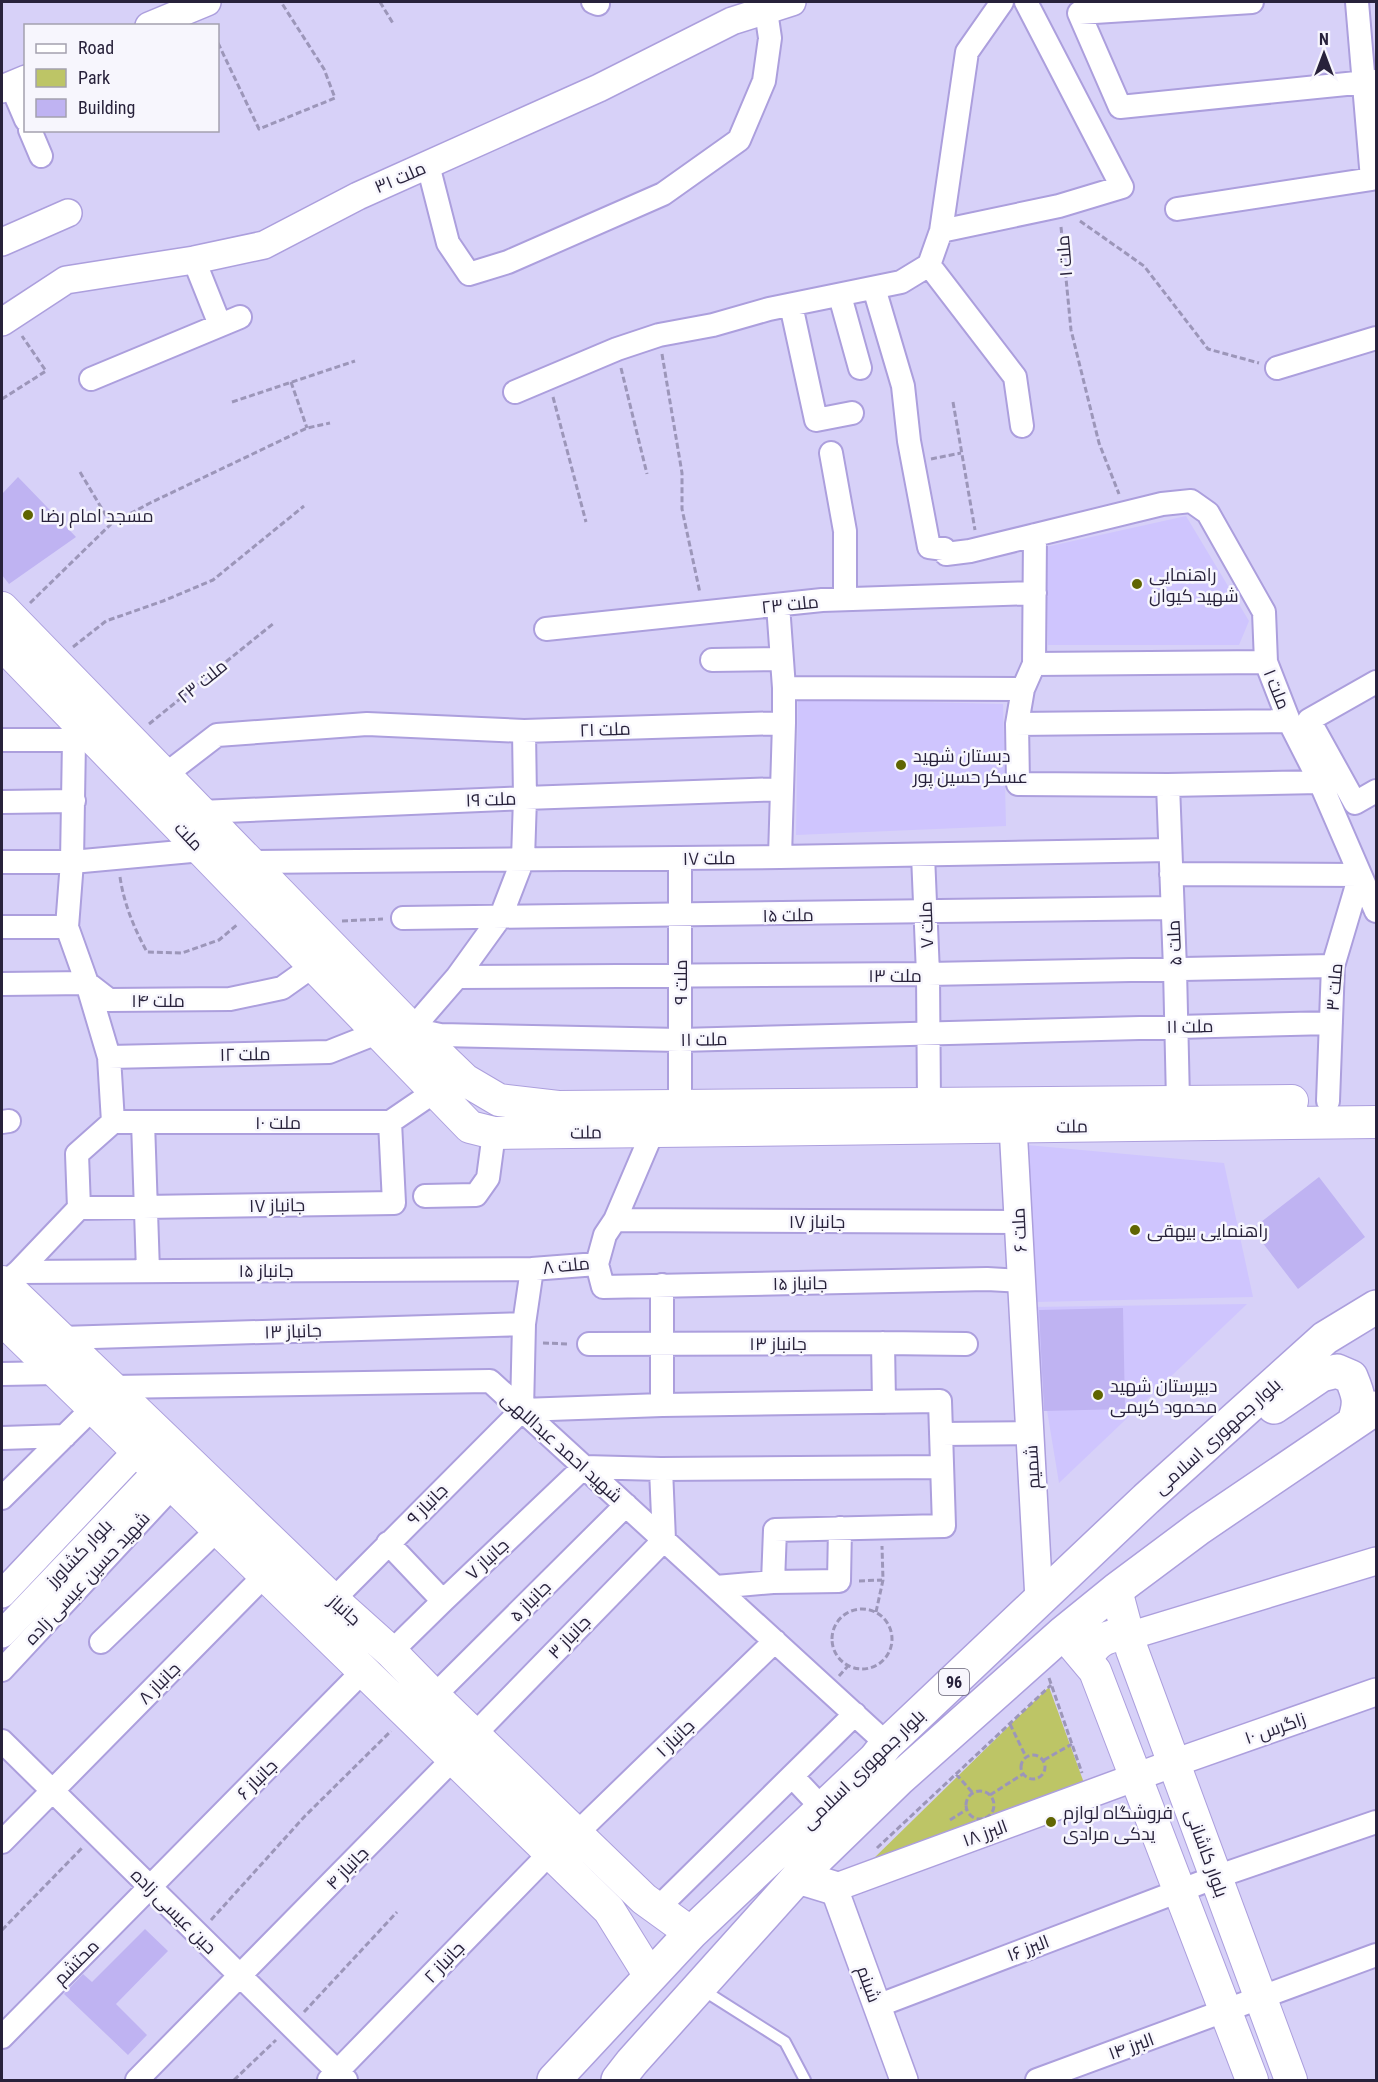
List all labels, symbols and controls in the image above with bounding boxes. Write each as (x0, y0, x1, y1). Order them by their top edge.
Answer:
legend (24, 24, 219, 132)
north arrow (1294, 24, 1354, 84)
text: N (1319, 30, 1329, 49)
text: Road (78, 37, 114, 58)
text: Park (78, 67, 110, 88)
text: Building (78, 97, 135, 118)
street label: ملت ۳۱ (371, 157, 429, 197)
street label: ملت ۱ (1052, 234, 1076, 278)
place label: مسجد امام رضا (40, 505, 154, 528)
marker: مسجد امام رضا (21, 508, 35, 522)
place label: راهنمایی شهید کیوان (1149, 564, 1239, 607)
marker: راهنمایی شهید کیوان (1130, 577, 1144, 591)
street label: ملت ۲۳ (760, 591, 820, 617)
street label: ملت ۲۳ (173, 655, 231, 707)
street label: ملت ۱ (1259, 666, 1295, 712)
street label: ملت ۲۱ (579, 718, 631, 740)
place label: دبستان شهید عسکر حسین پور (912, 745, 1028, 789)
marker: دبستان شهید عسکر حسین پور (894, 758, 908, 772)
street label: ملت ۱۹ (465, 788, 517, 810)
street label: ملت (170, 817, 208, 855)
street label: ملت ۱۷ (682, 847, 736, 869)
street label: ملت ۷ (915, 901, 937, 949)
street label: ملت ۱۵ (762, 904, 814, 926)
street label: ملت ۵ (1162, 920, 1186, 966)
street label: ملت ۹ (670, 959, 691, 1005)
street label: ملت ۳ (1321, 962, 1347, 1012)
street label: ملت ۱۳ (868, 965, 922, 986)
street label: ملت ۱۴ (131, 990, 185, 1011)
street label: ملت ۱۱ (1166, 1015, 1214, 1037)
street label: ملت ۱۱ (680, 1028, 728, 1050)
street label: ملت ۱۲ (219, 1043, 271, 1065)
street label: ملت ۱۰ (255, 1112, 301, 1133)
street label: ملت (1056, 1115, 1088, 1137)
street label: ملت (570, 1121, 602, 1143)
street label: جانباز ۱۷ (249, 1194, 305, 1217)
street label: ملت ۶ (1007, 1207, 1031, 1253)
street label: جانباز ۱۷ (789, 1211, 845, 1233)
place label: راهنمایی بیهقی (1147, 1220, 1268, 1242)
marker: راهنمایی بیهقی (1128, 1223, 1142, 1237)
street label: ملت ۸ (541, 1252, 591, 1278)
street label: جانباز ۱۵ (239, 1260, 293, 1282)
street label: جانباز ۱۵ (772, 1272, 828, 1295)
street label: جانباز ۱۳ (264, 1320, 322, 1343)
street label: جانباز ۱۳ (749, 1333, 807, 1355)
street label: بلوار جمهوری اسلامی (1149, 1374, 1285, 1499)
place label: دبیرستان شهید محمود کریمی (1110, 1375, 1218, 1418)
street label: شهید احمد عبداللهی (497, 1387, 627, 1507)
marker: دبیرستان شهید محمود کریمی (1091, 1388, 1105, 1402)
street label: شمیم (1020, 1444, 1046, 1490)
street label: جانباز ۹ (402, 1479, 452, 1529)
street label: شهید حسین عیسی زاده (20, 1507, 155, 1649)
street label: بلوار کشاورز (41, 1515, 117, 1593)
street label: جانباز ۷ (461, 1534, 513, 1585)
street label: جانباز ۵ (505, 1576, 556, 1627)
street label: جانباز (323, 1590, 365, 1630)
street label: جانباز ۳ (543, 1611, 595, 1664)
street label: جانباز ۸ (134, 1658, 185, 1709)
road number: 96 (939, 1669, 969, 1695)
street label: بلوار جمهوری اسلامی (797, 1705, 930, 1834)
street label: زاگرس ۱۰ (1242, 1708, 1309, 1749)
street label: جانباز ۱ (651, 1715, 699, 1762)
street label: جانباز ۶ (233, 1755, 282, 1804)
place label: فروشگاه لوازم یدکی مرادی (1063, 1802, 1173, 1845)
street label: بلوار کاشانی (1180, 1806, 1233, 1900)
street label: البرز ۱۸ (960, 1815, 1011, 1852)
marker: فروشگاه لوازم یدکی مرادی (1044, 1815, 1058, 1829)
street label: جانباز ۴ (322, 1842, 373, 1895)
street label: حین عیسی زاده (126, 1864, 221, 1959)
street label: البرز ۱۶ (1004, 1930, 1052, 1967)
street label: محتشم (49, 1935, 104, 1990)
street label: جانباز ۲ (419, 1937, 469, 1988)
street label: شبنم (851, 1963, 885, 2006)
street label: البرز ۱۴ (1105, 2028, 1157, 2065)

